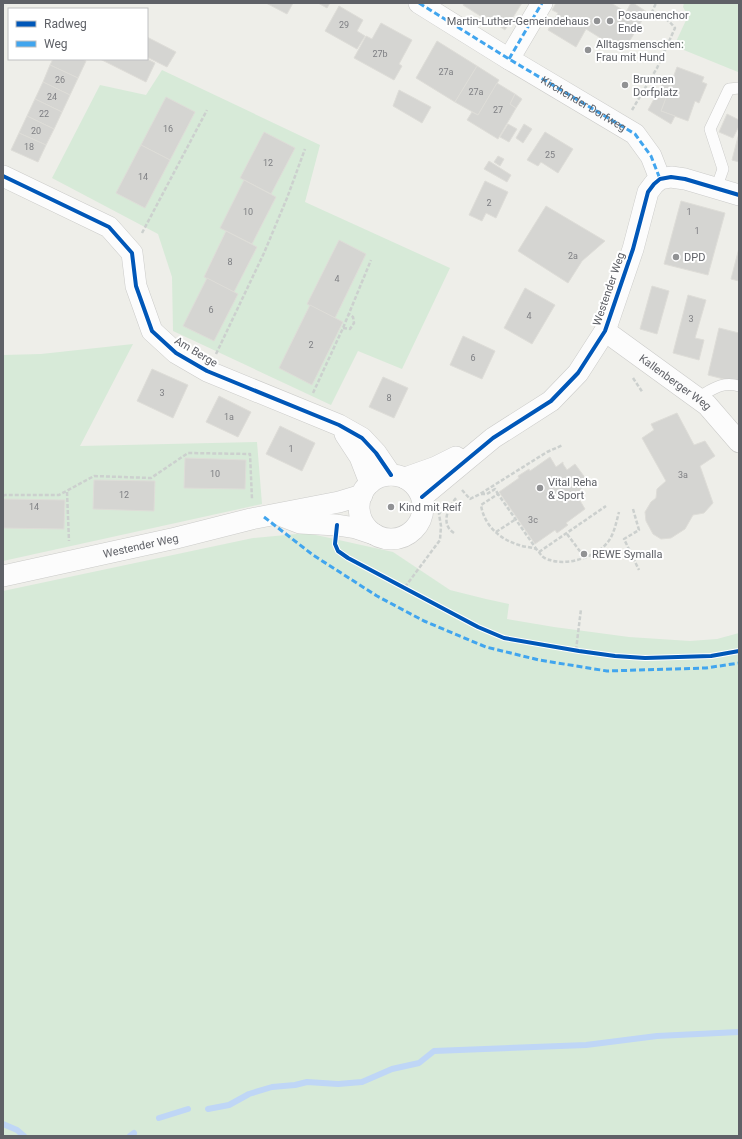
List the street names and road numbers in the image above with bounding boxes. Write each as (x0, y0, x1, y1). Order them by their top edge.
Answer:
street label: Kirchender Dorfweg (539, 73, 629, 134)
street label: Westender Weg (590, 251, 628, 327)
street label: Am Berge (172, 334, 220, 370)
street label: Kallenberger Weg (637, 352, 715, 412)
street label: Westender Weg (102, 531, 180, 560)

